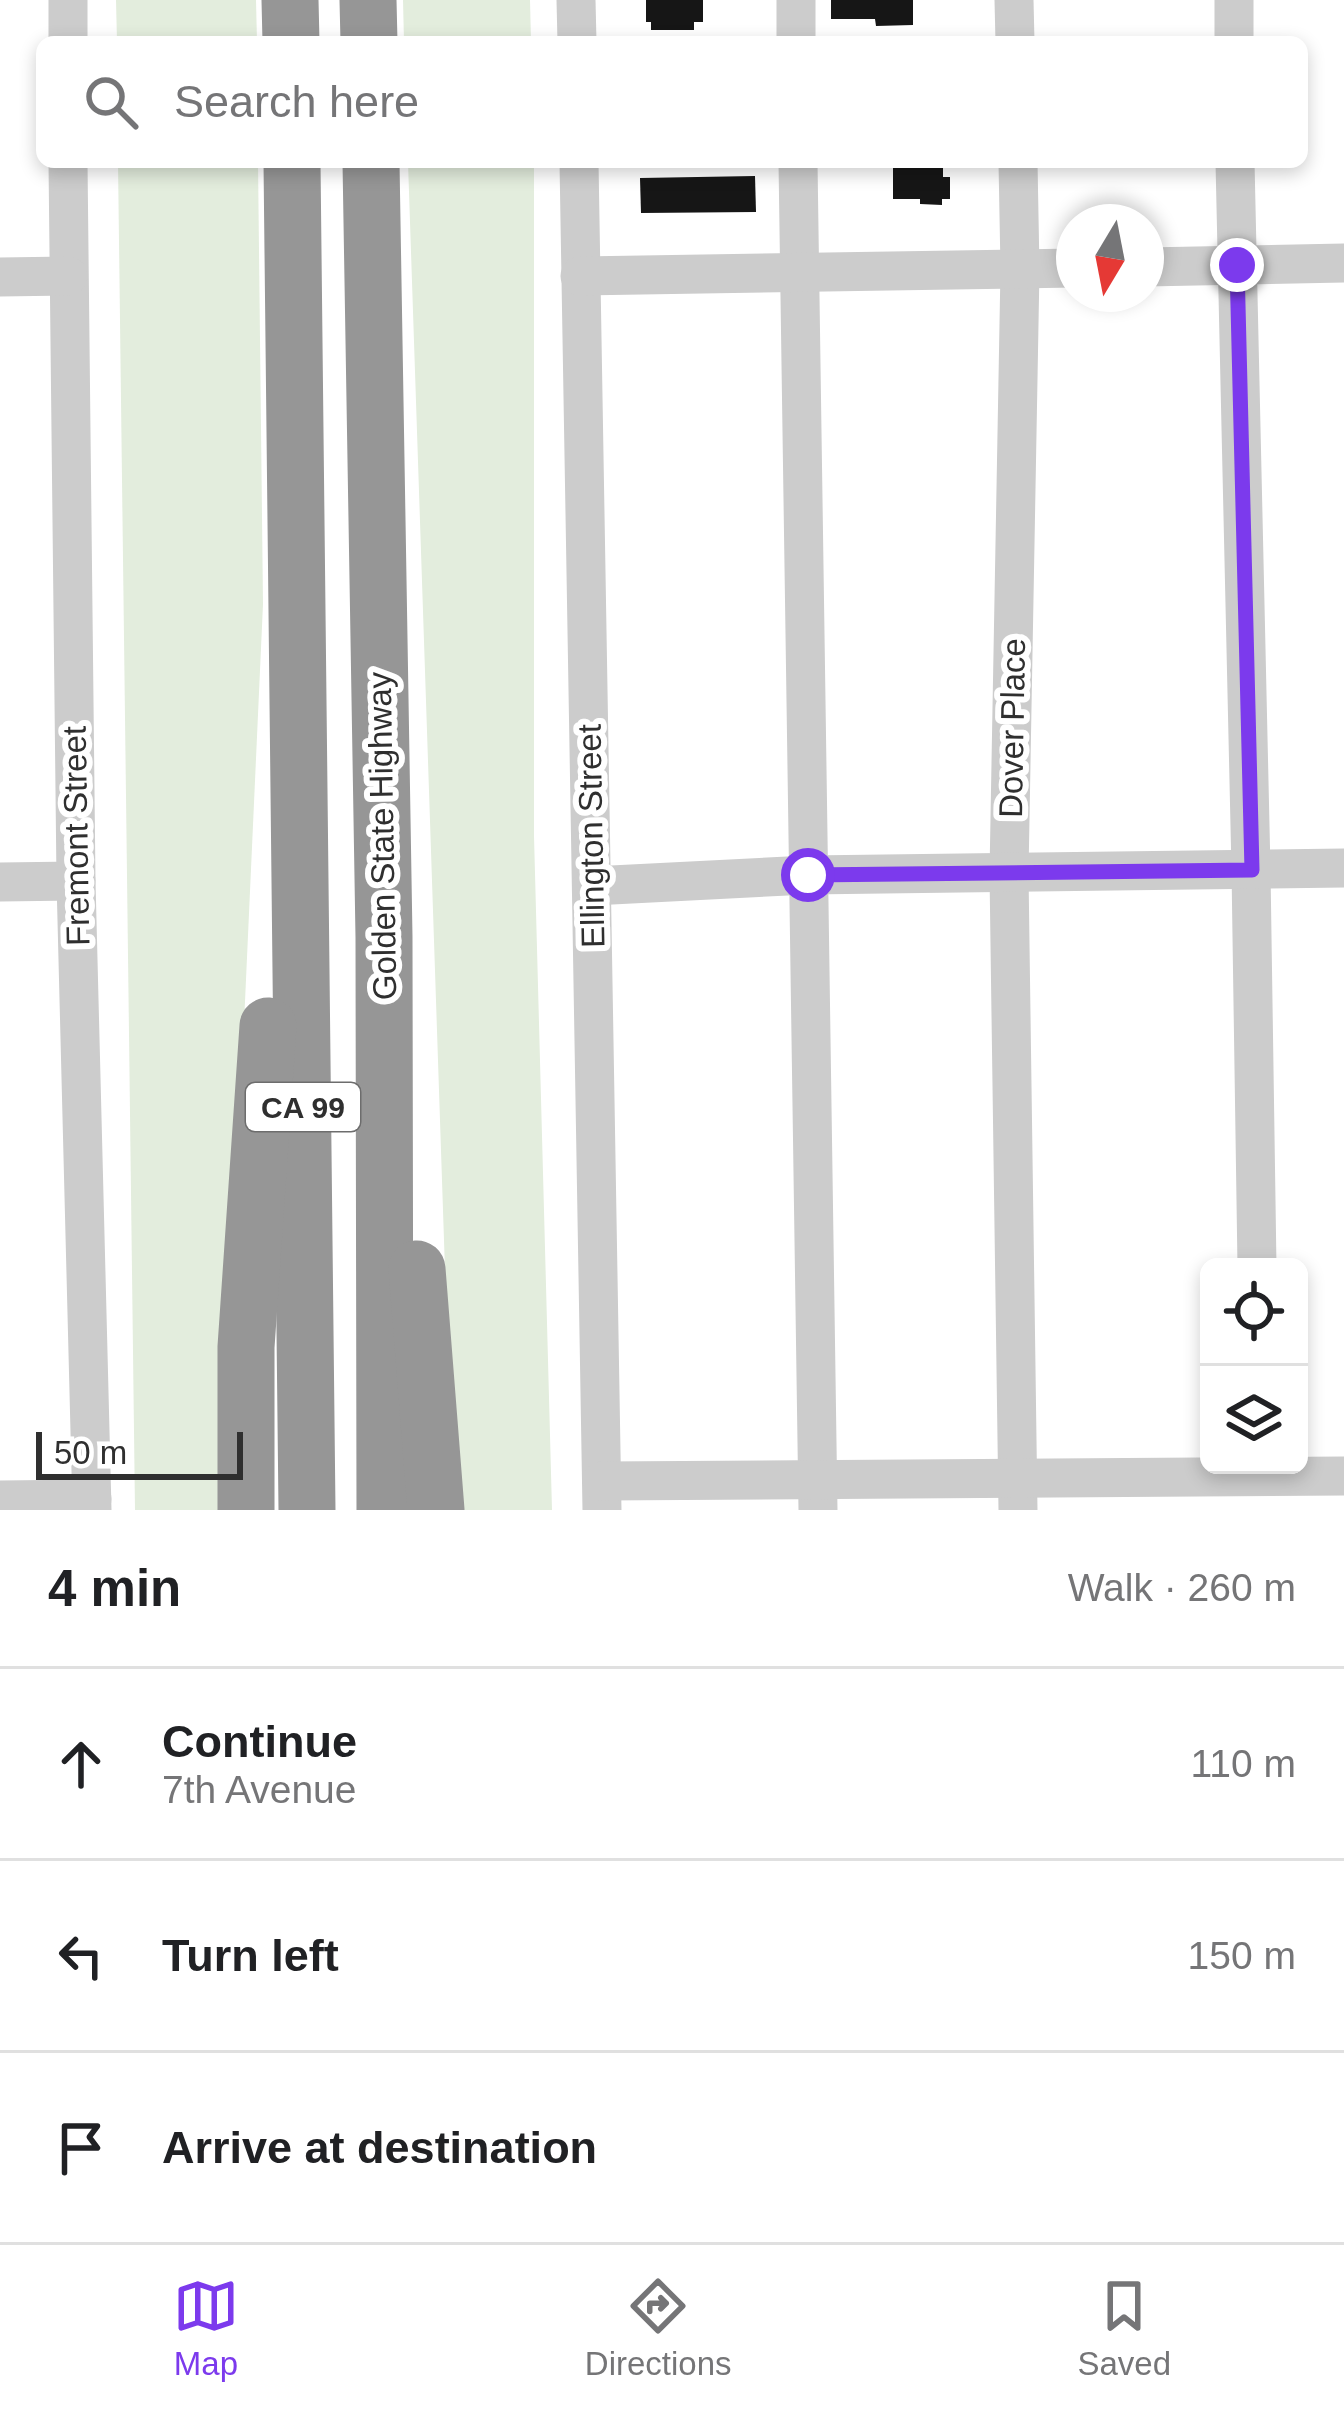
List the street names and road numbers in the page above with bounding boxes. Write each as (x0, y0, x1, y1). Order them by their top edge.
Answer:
street label: Dover Place (992, 638, 1032, 818)
street label: Golden State Highway (361, 671, 403, 1000)
street label: Ellington Street (571, 724, 611, 948)
street label: Fremont Street (56, 726, 96, 946)
road number: CA 99 (246, 1083, 360, 1131)

